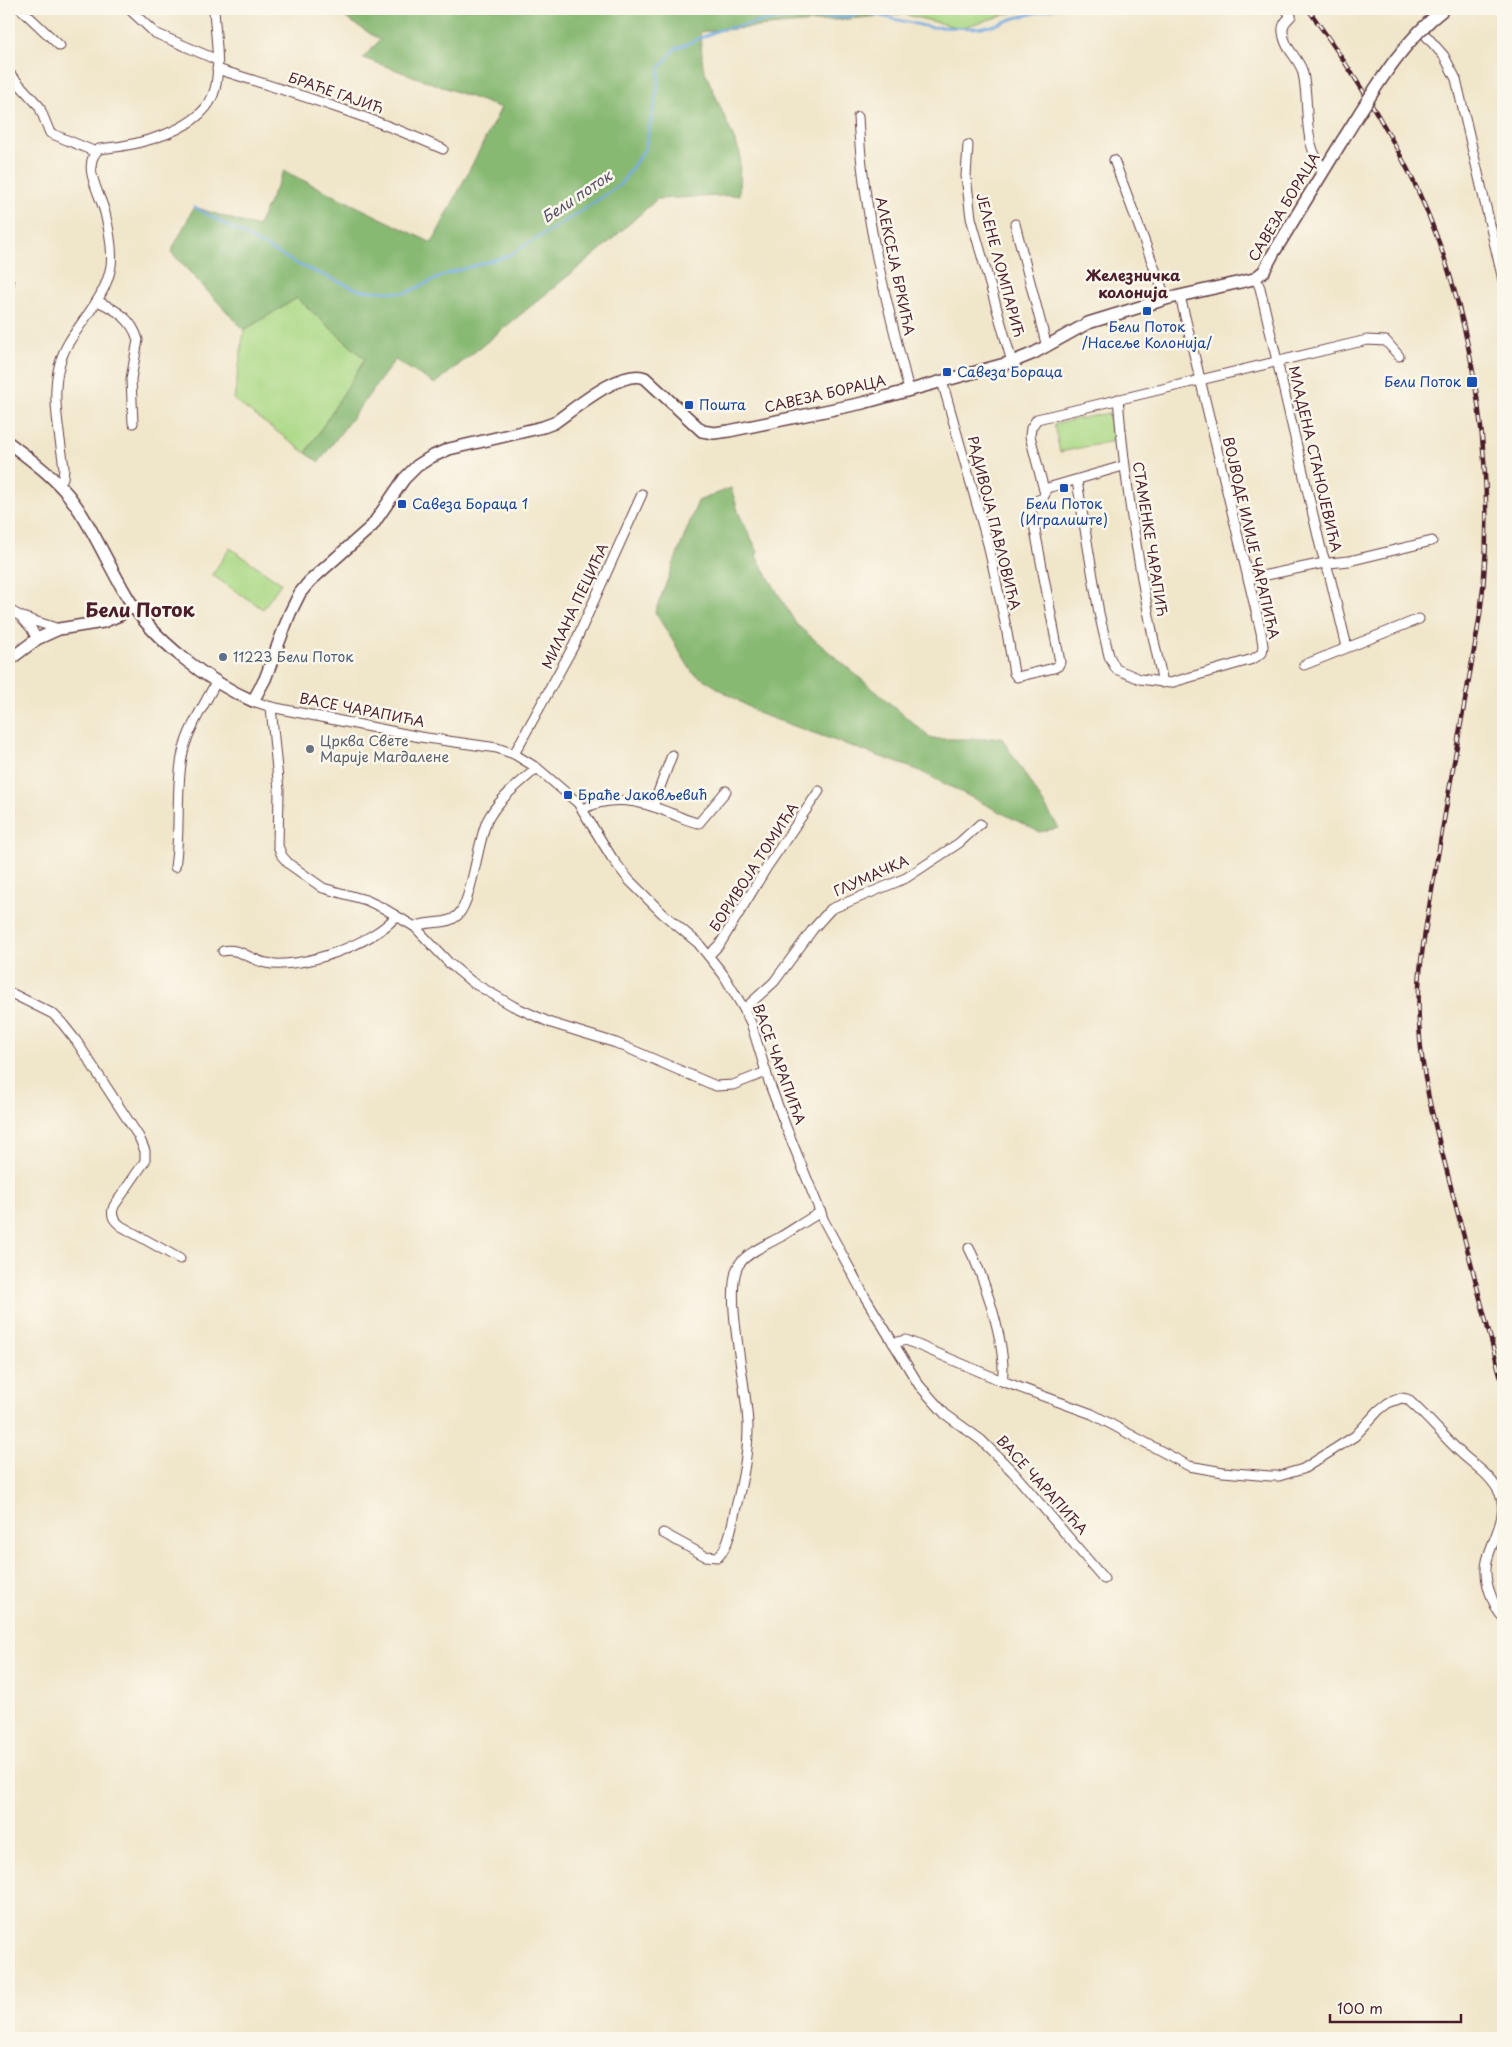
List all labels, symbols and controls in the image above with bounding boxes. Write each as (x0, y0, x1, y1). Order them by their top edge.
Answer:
street label: БРАЋЕ ГАЈИЋ (286, 66, 387, 119)
street label: САВЕЗА БОРАЦА (1243, 148, 1325, 265)
water label: Бели поток (536, 163, 617, 228)
street label: ЈЕЛЕНЕ ЛОМПАРИЋ (971, 190, 1030, 339)
street label: АЛЕКСЕЈА БРКИЋА (871, 195, 921, 337)
district label: Железничка колонија (1086, 263, 1181, 303)
marker: Бели Поток /Насеље Колонија/ (1141, 305, 1153, 317)
place label: Бели Поток /Насеље Колонија/ (1082, 316, 1212, 353)
place label: Савеза Бораца (957, 361, 1063, 382)
street label: МЛАДЕНА СТАНОЈЕВИЋА (1284, 364, 1347, 554)
marker: Савеза Бораца (941, 366, 953, 378)
street label: САВЕЗА БОРАЦА (762, 369, 888, 418)
place label: Бели Поток (1384, 371, 1462, 392)
marker: Бели Поток (1465, 375, 1479, 389)
place label: Пошта (699, 394, 746, 415)
marker: Пошта (683, 399, 695, 411)
street label: РАДИВОЈА ПАВЛОВИЋА (963, 434, 1026, 612)
street label: ВОЈВОДЕ ИЛИЈЕ ЧАРАПИЋА (1218, 435, 1285, 641)
street label: СТАМЕНКЕ ЧАРАПИЋ (1128, 460, 1173, 618)
marker: Бели Поток (Игралиште) (1058, 482, 1070, 494)
place label: Савеза Бораца 1 (412, 493, 528, 514)
place label: Бели Поток (Игралиште) (1020, 493, 1108, 530)
marker: Савеза Бораца 1 (396, 498, 408, 510)
street label: МИЛАНА ПЕЦИЋА (536, 539, 613, 672)
district label: Бели Поток (85, 595, 195, 623)
place label: 11223 Бели Поток (233, 646, 354, 667)
marker: 11223 Бели Поток (217, 651, 229, 663)
street label: ВАСЕ ЧАРАПИЋА (298, 687, 427, 732)
place label: Црква Свете Марије Магдалене (320, 730, 449, 767)
marker: Црква Свете Марије Магдалене (304, 743, 316, 755)
place label: Браће Јаковљевић (578, 784, 707, 805)
marker: Браће Јаковљевић (562, 789, 574, 801)
street label: БОРИВОЈА ТОМИЋА (704, 798, 803, 935)
street label: ГЛУМАЧКА (830, 850, 912, 901)
street label: ВАСЕ ЧАРАПИЋА (748, 1000, 811, 1127)
street label: ВАСЕ ЧАРАПИЋА (992, 1430, 1093, 1539)
scale bar (1330, 1992, 1461, 2024)
text: 100 m (1337, 1996, 1383, 2019)

